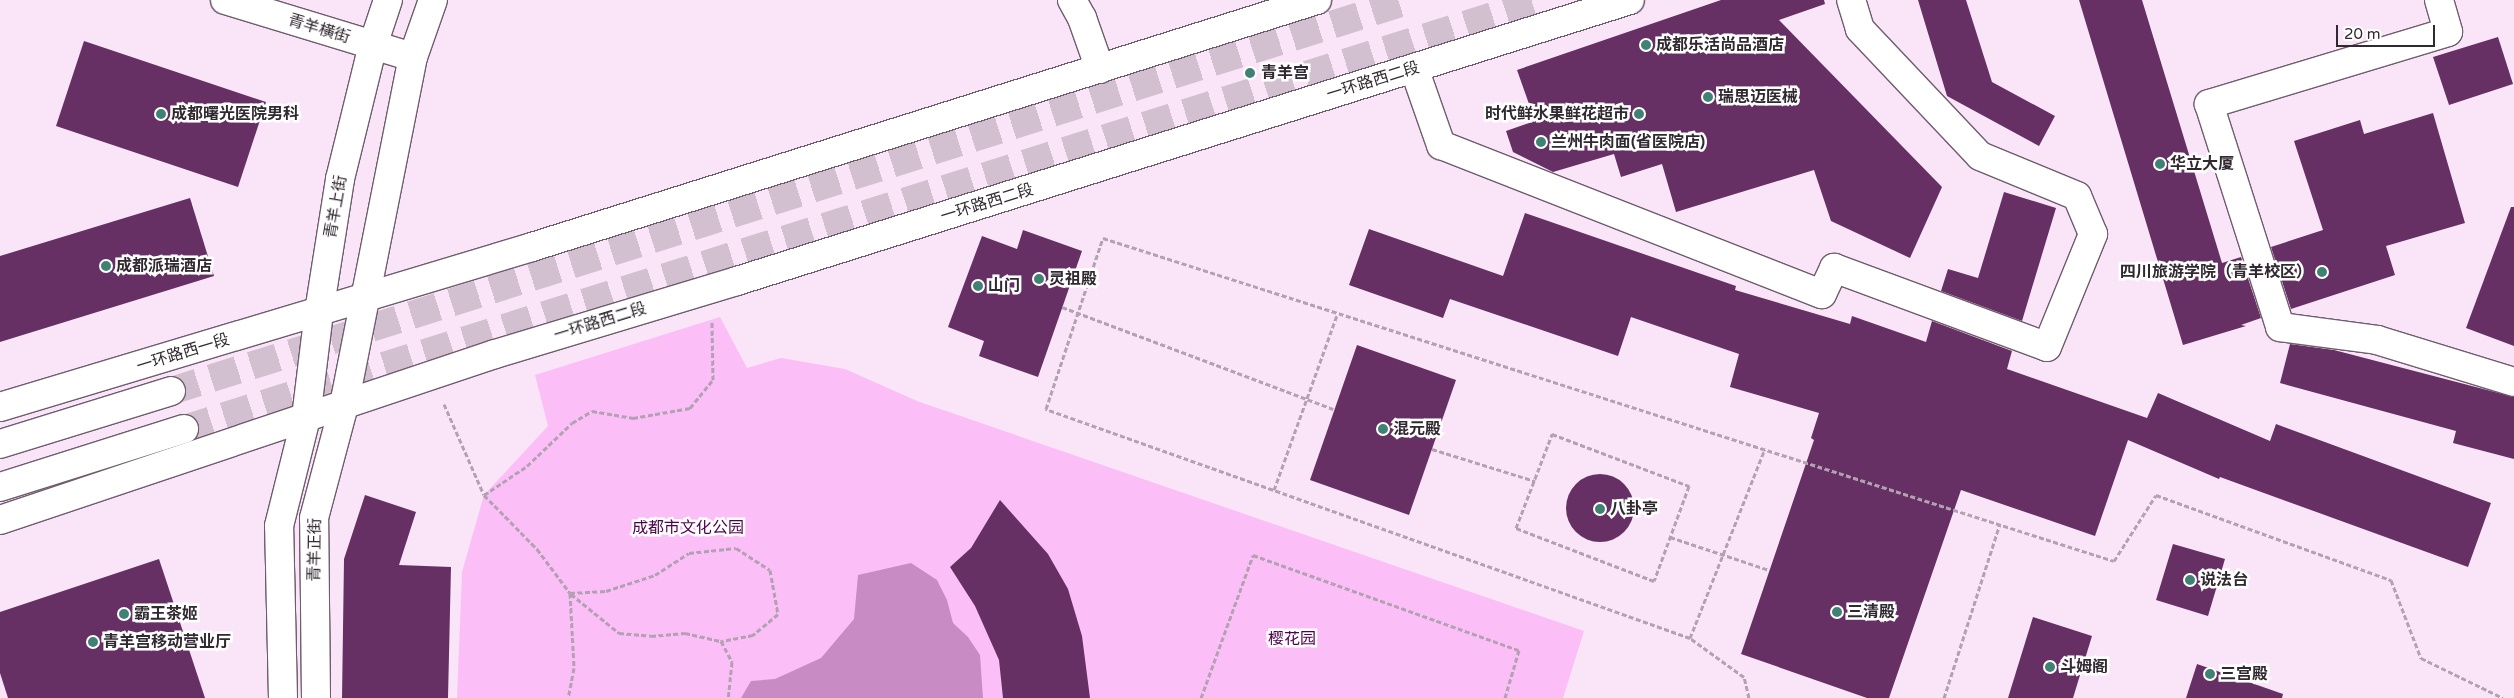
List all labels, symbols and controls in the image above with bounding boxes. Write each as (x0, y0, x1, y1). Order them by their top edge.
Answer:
street label: 青羊横街 (286, 10, 352, 48)
scale bar (2339, 15, 2438, 47)
text: 20 m (2344, 25, 2381, 43)
place label: 成都乐活尚品酒店 (1656, 35, 1784, 55)
marker: 成都乐活尚品酒店 (1640, 39, 1652, 51)
street label: 一环路西二段 (1324, 58, 1422, 104)
place label: 青羊宫 (1261, 63, 1309, 83)
marker: 青羊宫 (1243, 66, 1257, 80)
place label: 瑞思迈医械 (1718, 87, 1798, 107)
marker: 瑞思迈医械 (1702, 91, 1714, 103)
place label: 成都曙光医院男科 (171, 104, 299, 124)
place label: 时代鲜水果鲜花超市 (1485, 104, 1629, 124)
marker: 成都曙光医院男科 (155, 108, 167, 120)
marker: 时代鲜水果鲜花超市 (1633, 108, 1645, 120)
place label: 兰州牛肉面(省医院店) (1551, 132, 1705, 152)
marker: 兰州牛肉面(省医院店) (1535, 136, 1547, 148)
place label: 华立大厦 (2170, 154, 2234, 174)
marker: 华立大厦 (2154, 158, 2166, 170)
street label: 青羊上街 (321, 174, 351, 240)
street label: 一环路西二段 (938, 180, 1036, 226)
place label: 成都派瑞酒店 (116, 256, 212, 276)
marker: 成都派瑞酒店 (100, 260, 112, 272)
place label: 四川旅游学院（青羊校区） (2120, 262, 2312, 282)
marker: 四川旅游学院（青羊校区） (2316, 266, 2328, 278)
place label: 灵祖殿 (1049, 269, 1097, 289)
marker: 灵祖殿 (1033, 273, 1045, 285)
place label: 山门 (988, 276, 1020, 296)
marker: 山门 (972, 280, 984, 292)
street label: 一环路西二段 (551, 299, 649, 345)
street label: 一环路西一段 (134, 330, 232, 376)
place label: 混元殿 (1393, 419, 1441, 439)
marker: 混元殿 (1377, 423, 1389, 435)
place label: 八卦亭 (1610, 499, 1658, 519)
marker: 八卦亭 (1594, 503, 1606, 515)
street label: 青羊正街 (305, 518, 325, 582)
park label: 成都市文化公园 (632, 518, 744, 538)
place label: 说法台 (2200, 570, 2248, 590)
marker: 说法台 (2184, 574, 2196, 586)
place label: 三清殿 (1847, 602, 1895, 622)
place label: 霸王茶姬 (134, 604, 198, 624)
marker: 三清殿 (1831, 606, 1843, 618)
marker: 霸王茶姬 (118, 608, 130, 620)
park label: 樱花园 (1268, 629, 1316, 649)
place label: 青羊宫移动营业厅 (103, 632, 231, 652)
marker: 青羊宫移动营业厅 (87, 636, 99, 648)
place label: 斗姆阁 (2060, 657, 2108, 677)
marker: 斗姆阁 (2044, 661, 2056, 673)
place label: 三宫殿 (2220, 664, 2268, 684)
marker: 三宫殿 (2204, 668, 2216, 680)

